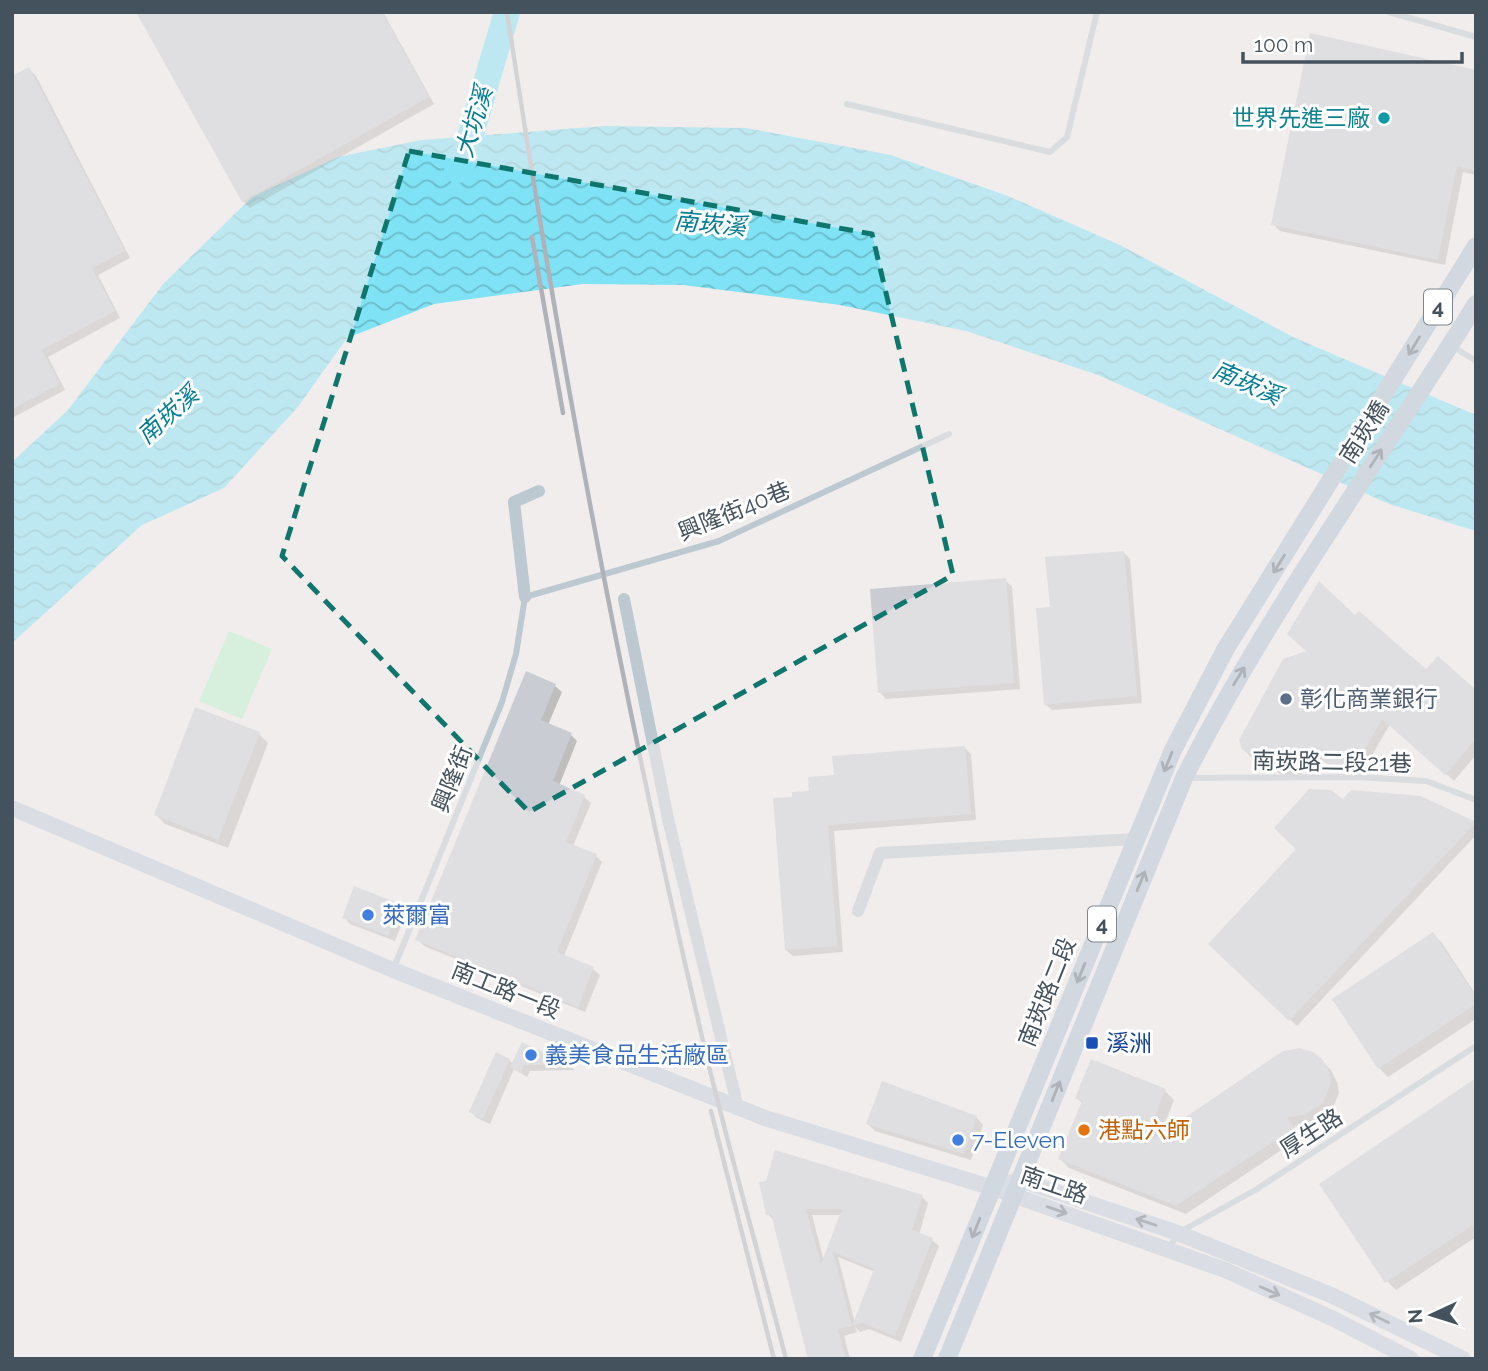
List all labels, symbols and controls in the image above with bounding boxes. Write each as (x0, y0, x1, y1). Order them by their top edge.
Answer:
scale bar (1243, 21, 1462, 65)
text: 100 m (1254, 32, 1313, 57)
water label: 大坑溪 (449, 80, 499, 161)
place label: 世界先進三廠 (1232, 104, 1370, 131)
marker: 世界先進三廠 (1376, 110, 1392, 126)
water label: 南崁溪 (673, 206, 750, 241)
road number: 4 (1424, 290, 1452, 324)
one-way arrow (1407, 335, 1421, 355)
water label: 南崁溪 (1208, 355, 1289, 412)
water label: 南崁溪 (131, 378, 206, 449)
street label: 南崁橋 (1333, 395, 1394, 468)
one-way arrow (1368, 449, 1383, 468)
street label: 興隆街40巷 (674, 476, 794, 545)
one-way arrow (1271, 554, 1286, 573)
one-way arrow (1233, 666, 1247, 686)
place label: 彰化商業銀行 (1300, 685, 1438, 712)
marker: 彰化商業銀行 (1278, 691, 1294, 707)
street label: 興隆街 (426, 742, 477, 816)
street label: 南崁路二段21巷 (1252, 747, 1412, 776)
one-way arrow (1161, 751, 1174, 773)
one-way arrow (1136, 870, 1149, 892)
place label: 萊爾富 (382, 901, 451, 928)
road number: 4 (1088, 906, 1116, 942)
marker: 萊爾富 (360, 907, 376, 923)
street label: 南崁路二段 (1012, 933, 1081, 1050)
street label: 南工路一段 (448, 955, 565, 1024)
one-way arrow (1074, 962, 1087, 983)
place label: 溪洲 (1106, 1029, 1152, 1056)
marker: 溪洲 (1084, 1035, 1100, 1051)
place label: 義美食品生活廠區 (545, 1041, 729, 1068)
marker: 義美食品生活廠區 (523, 1047, 539, 1063)
one-way arrow (1050, 1081, 1063, 1103)
street label: 厚生路 (1274, 1102, 1347, 1163)
place label: 港點六師 (1098, 1116, 1190, 1143)
marker: 港點六師 (1076, 1122, 1092, 1138)
place label: 7-Eleven (972, 1126, 1066, 1153)
marker: 7-Eleven (950, 1132, 966, 1148)
street label: 南工路 (1017, 1161, 1091, 1209)
one-way arrow (1046, 1205, 1068, 1217)
one-way arrow (1136, 1215, 1158, 1228)
one-way arrow (969, 1217, 982, 1239)
north arrow (1397, 1280, 1467, 1350)
one-way arrow (1259, 1285, 1280, 1298)
text: N (1404, 1308, 1427, 1324)
one-way arrow (1369, 1311, 1390, 1324)

